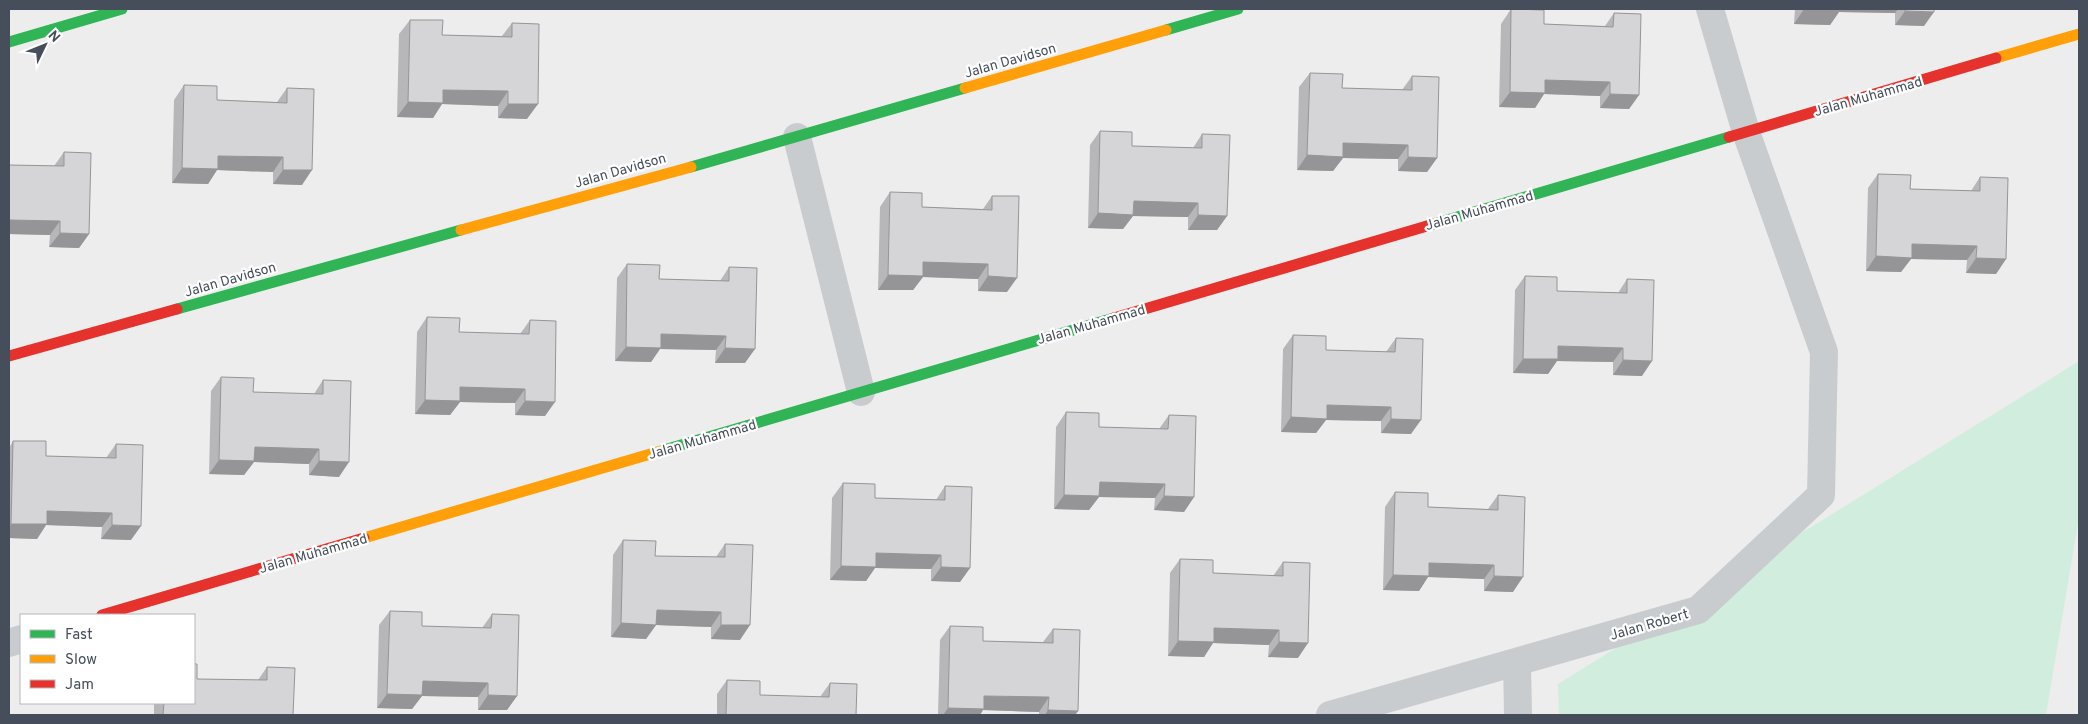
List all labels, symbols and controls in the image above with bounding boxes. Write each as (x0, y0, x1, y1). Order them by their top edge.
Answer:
north arrow (20, 20, 70, 70)
text: N (44, 28, 63, 47)
street label: Jalan Davidson (963, 40, 1058, 83)
street label: Jalan Muhammad (1813, 74, 1924, 121)
street label: Jalan Davidson (573, 150, 668, 193)
street label: Jalan Muhammad (1424, 188, 1535, 235)
street label: Jalan Davidson (183, 259, 278, 302)
street label: Jalan Muhammad (1036, 302, 1147, 349)
street label: Jalan Muhammad (647, 417, 758, 464)
street label: Jalan Muhammad (258, 531, 369, 578)
street label: Jalan Robert (1608, 606, 1691, 645)
legend (20, 614, 195, 704)
text: Fast (65, 626, 93, 645)
text: Slow (65, 651, 97, 670)
text: Jam (65, 676, 94, 695)

